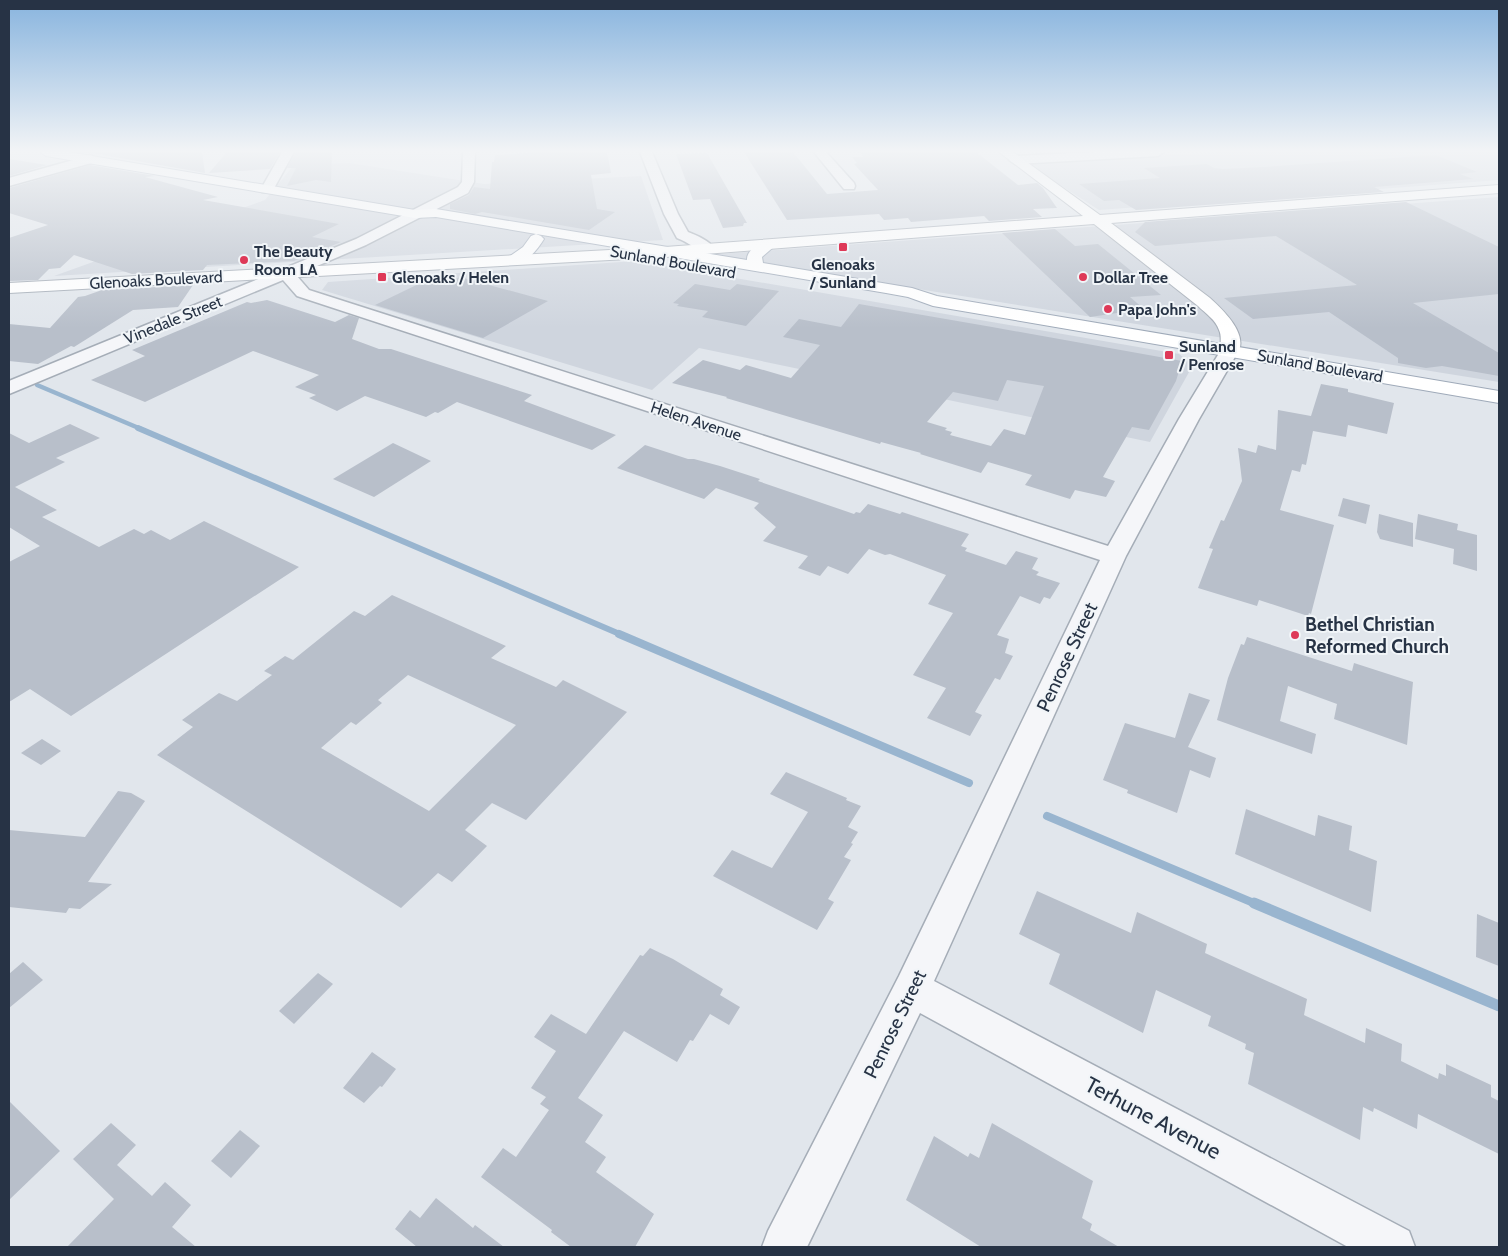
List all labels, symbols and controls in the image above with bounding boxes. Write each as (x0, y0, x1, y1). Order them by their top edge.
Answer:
marker: Glenoaks / Sunland (837, 241, 849, 253)
place label: The Beauty Room LA (254, 242, 333, 279)
street label: Sunland Boulevard (609, 242, 737, 282)
marker: The Beauty Room LA (238, 254, 250, 266)
place label: Glenoaks / Sunland (809, 255, 876, 292)
street label: Glenoaks Boulevard (89, 267, 223, 293)
place label: Glenoaks / Helen (392, 268, 509, 287)
place label: Dollar Tree (1093, 268, 1168, 287)
marker: Glenoaks / Helen (376, 271, 388, 283)
marker: Dollar Tree (1077, 271, 1089, 283)
street label: Vinedale Street (121, 291, 225, 348)
place label: Papa John's (1118, 300, 1197, 319)
marker: Papa John's (1102, 303, 1114, 315)
place label: Sunland / Penrose (1178, 337, 1244, 374)
street label: Sunland Boulevard (1256, 346, 1384, 386)
marker: Sunland / Penrose (1163, 349, 1175, 361)
street label: Helen Avenue (648, 397, 744, 445)
street label: Penrose Street (1032, 598, 1103, 715)
place label: Bethel Christian Reformed Church (1305, 613, 1449, 658)
marker: Bethel Christian Reformed Church (1289, 629, 1301, 641)
street label: Penrose Street (859, 965, 931, 1082)
street label: Terhune Avenue (1080, 1071, 1226, 1165)

